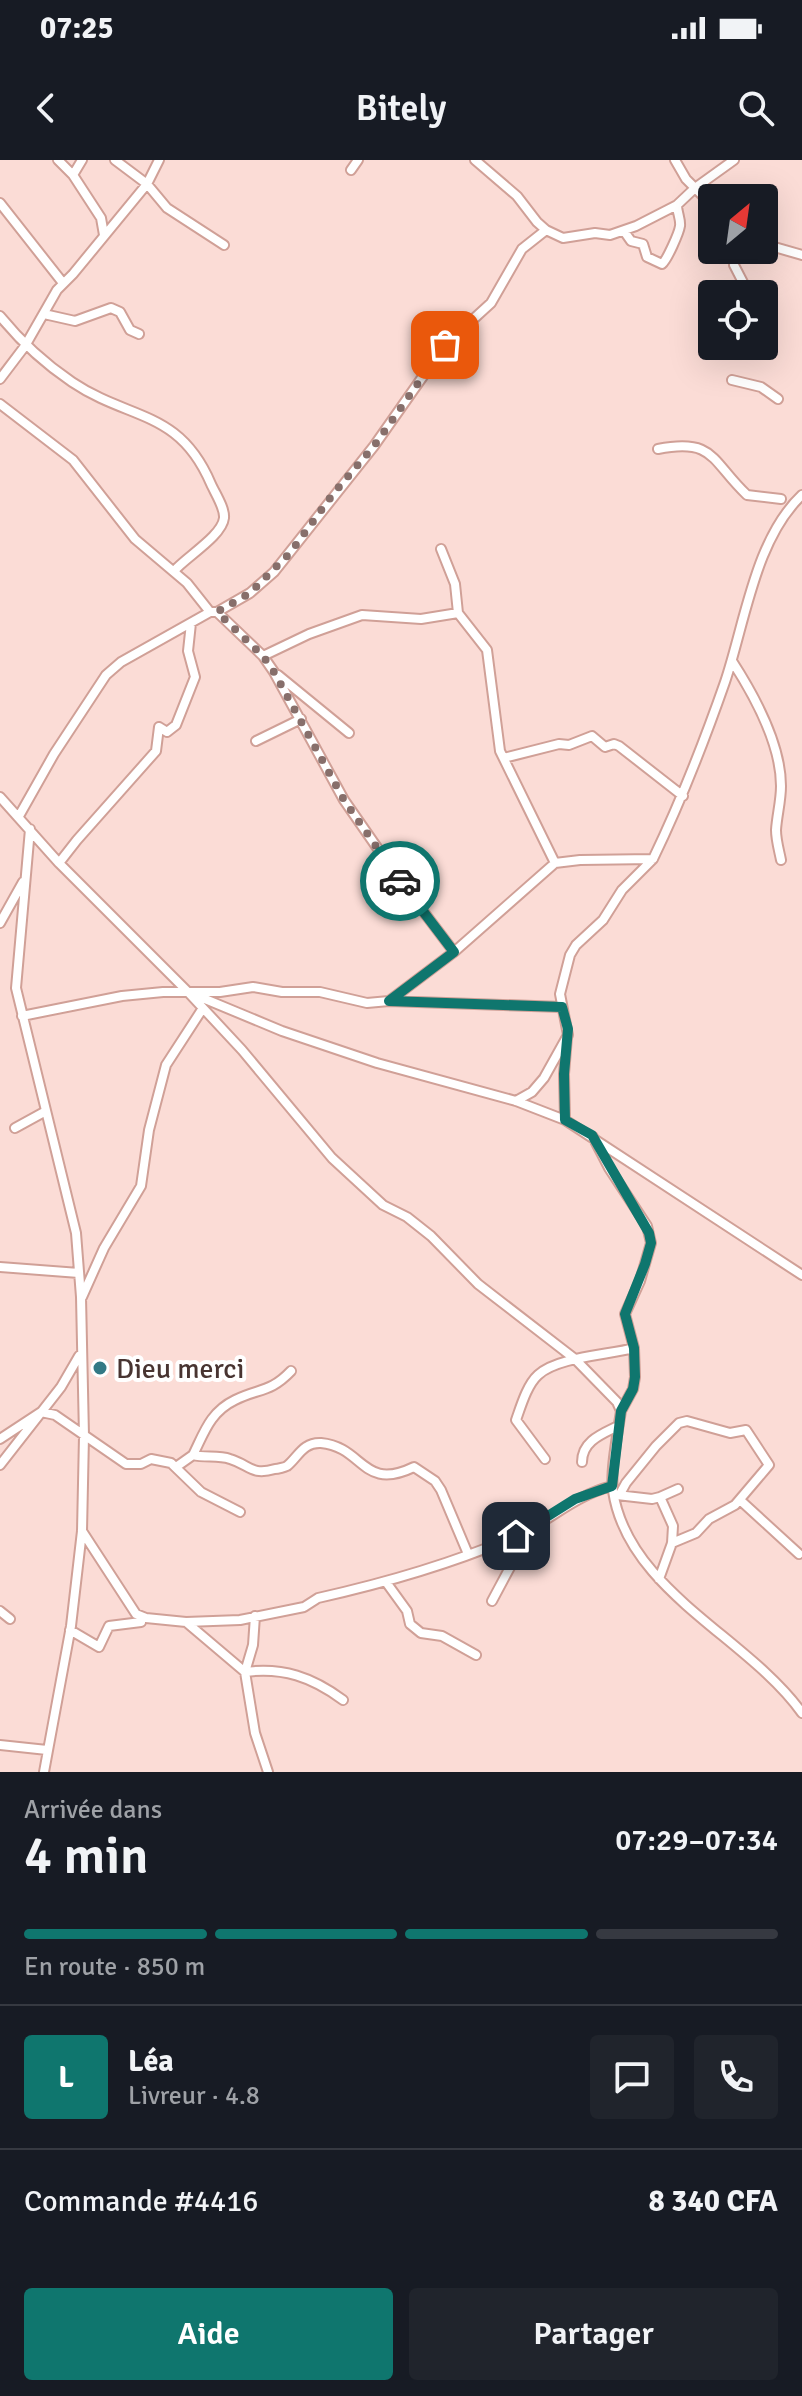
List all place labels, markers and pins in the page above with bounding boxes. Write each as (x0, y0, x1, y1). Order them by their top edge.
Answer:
pin (411, 311, 479, 379)
place label: Dieu merci (116, 1352, 244, 1386)
marker: Dieu merci (91, 1359, 109, 1377)
pin (482, 1502, 550, 1570)

